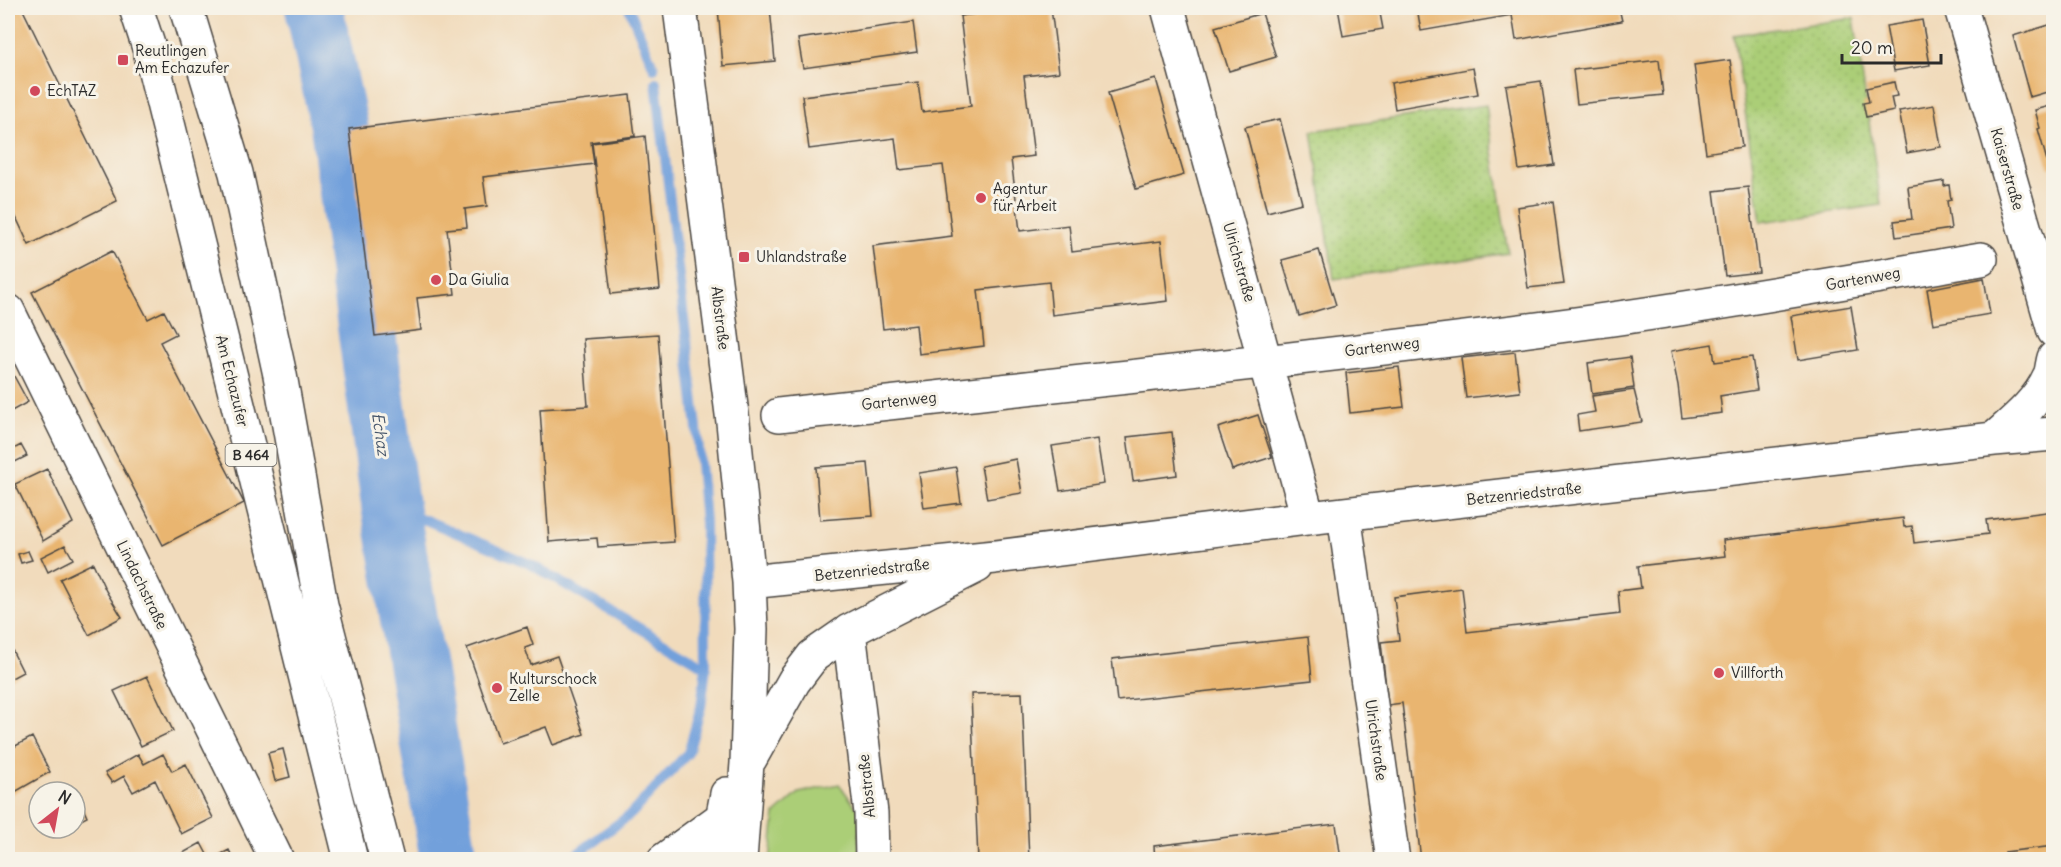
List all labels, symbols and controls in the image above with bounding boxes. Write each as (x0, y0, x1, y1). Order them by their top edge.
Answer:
scale bar (1842, 27, 1941, 65)
text: 20 m (1851, 36, 1893, 59)
place label: Reutlingen Am Echazufer (135, 41, 229, 77)
marker: Reutlingen Am Echazufer (116, 53, 130, 67)
place label: EchTAZ (47, 81, 97, 100)
marker: EchTAZ (28, 84, 42, 98)
street label: Kaiserstraße (1987, 126, 2028, 212)
place label: Agentur für Arbeit (993, 179, 1057, 215)
marker: Agentur für Arbeit (974, 191, 988, 205)
street label: Ulrichstraße (1219, 220, 1260, 304)
place label: Uhlandstraße (756, 247, 847, 266)
marker: Uhlandstraße (737, 250, 751, 264)
street label: Gartenweg (1824, 263, 1902, 294)
place label: Da Giulia (448, 270, 509, 289)
marker: Da Giulia (429, 273, 443, 287)
street label: Albstraße (707, 285, 734, 351)
street label: Gartenweg (1343, 332, 1420, 361)
street label: Am Echazufer (212, 333, 253, 429)
street label: Gartenweg (860, 387, 937, 414)
water label: Echaz (368, 411, 394, 458)
road number: B 464 (226, 444, 276, 466)
street label: Betzenriedstraße (1465, 478, 1582, 509)
street label: Lindachstraße (113, 537, 172, 632)
street label: Betzenriedstraße (813, 554, 930, 585)
place label: Villforth (1731, 663, 1784, 682)
marker: Villforth (1712, 666, 1726, 680)
place label: Kulturschock Zelle (509, 669, 597, 705)
marker: Kulturschock Zelle (490, 681, 504, 695)
street label: Ulrichstraße (1361, 698, 1392, 782)
street label: Albstraße (854, 753, 879, 819)
north arrow (27, 780, 87, 840)
text: N (55, 786, 75, 809)

